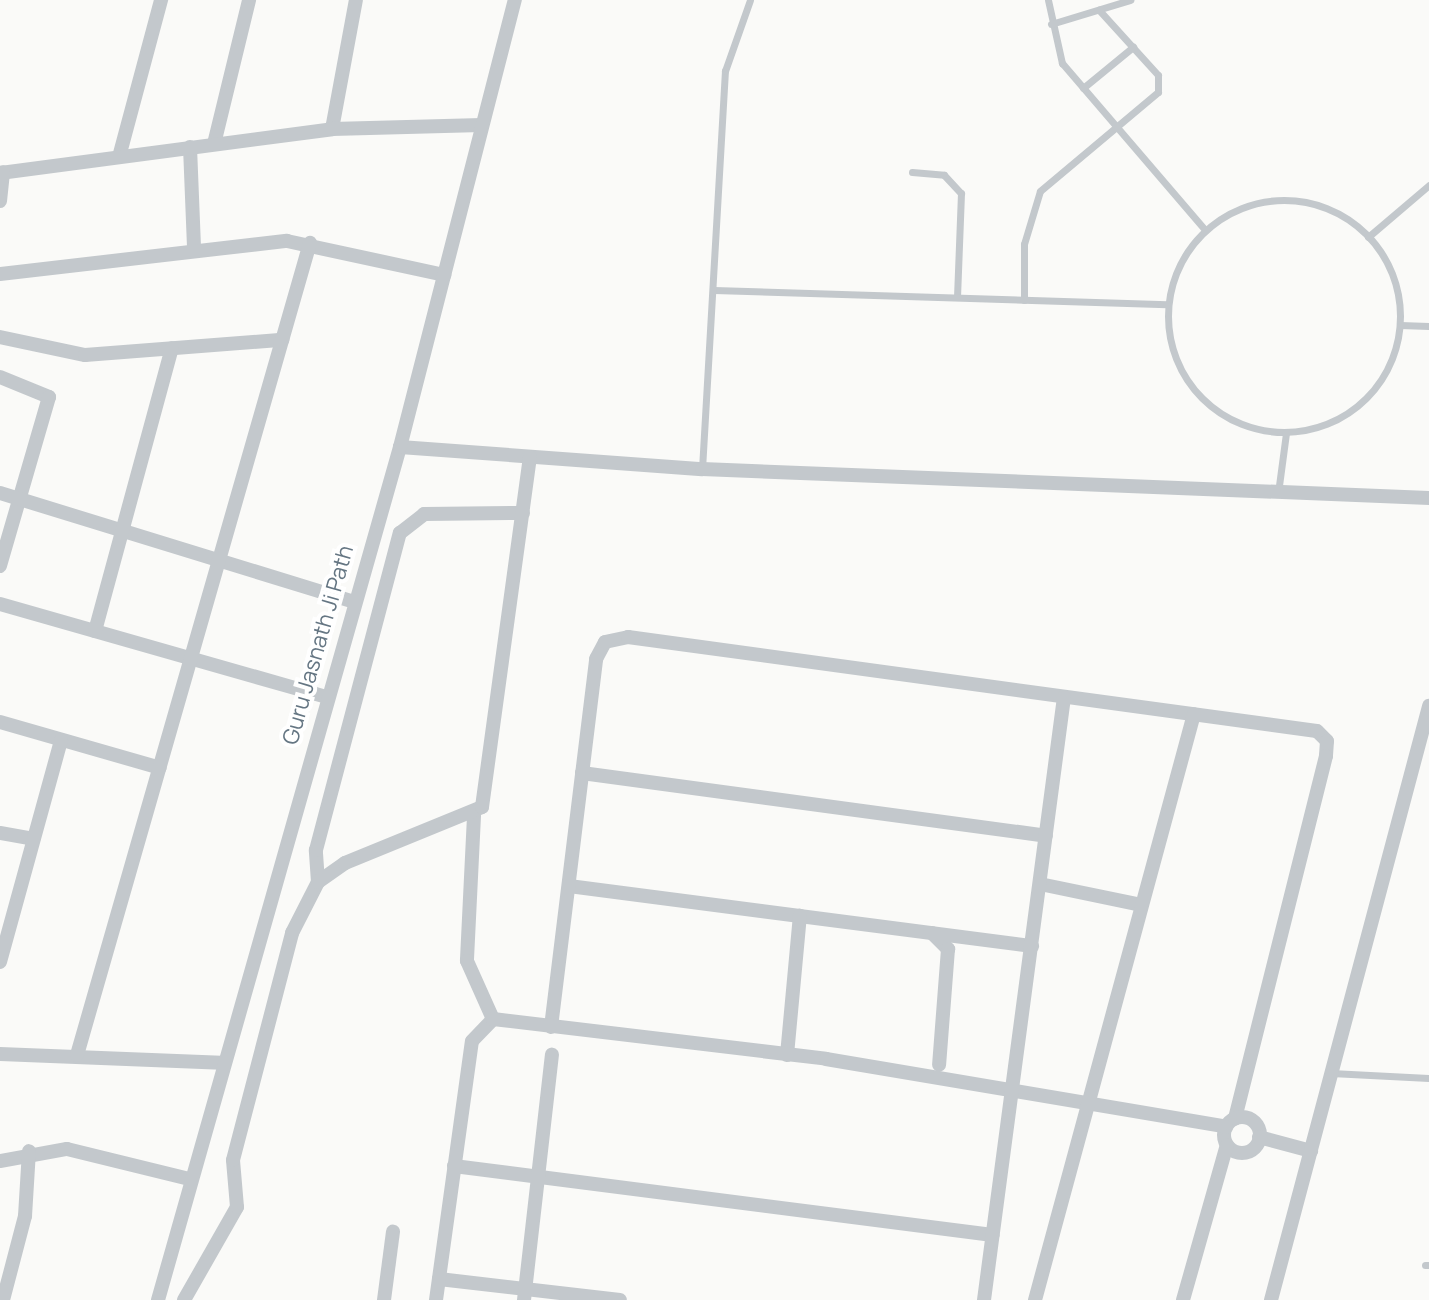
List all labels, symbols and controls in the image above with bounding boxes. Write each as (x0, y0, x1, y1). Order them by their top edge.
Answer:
street label: Guru Jasnath Ji Path (277, 542, 359, 748)

